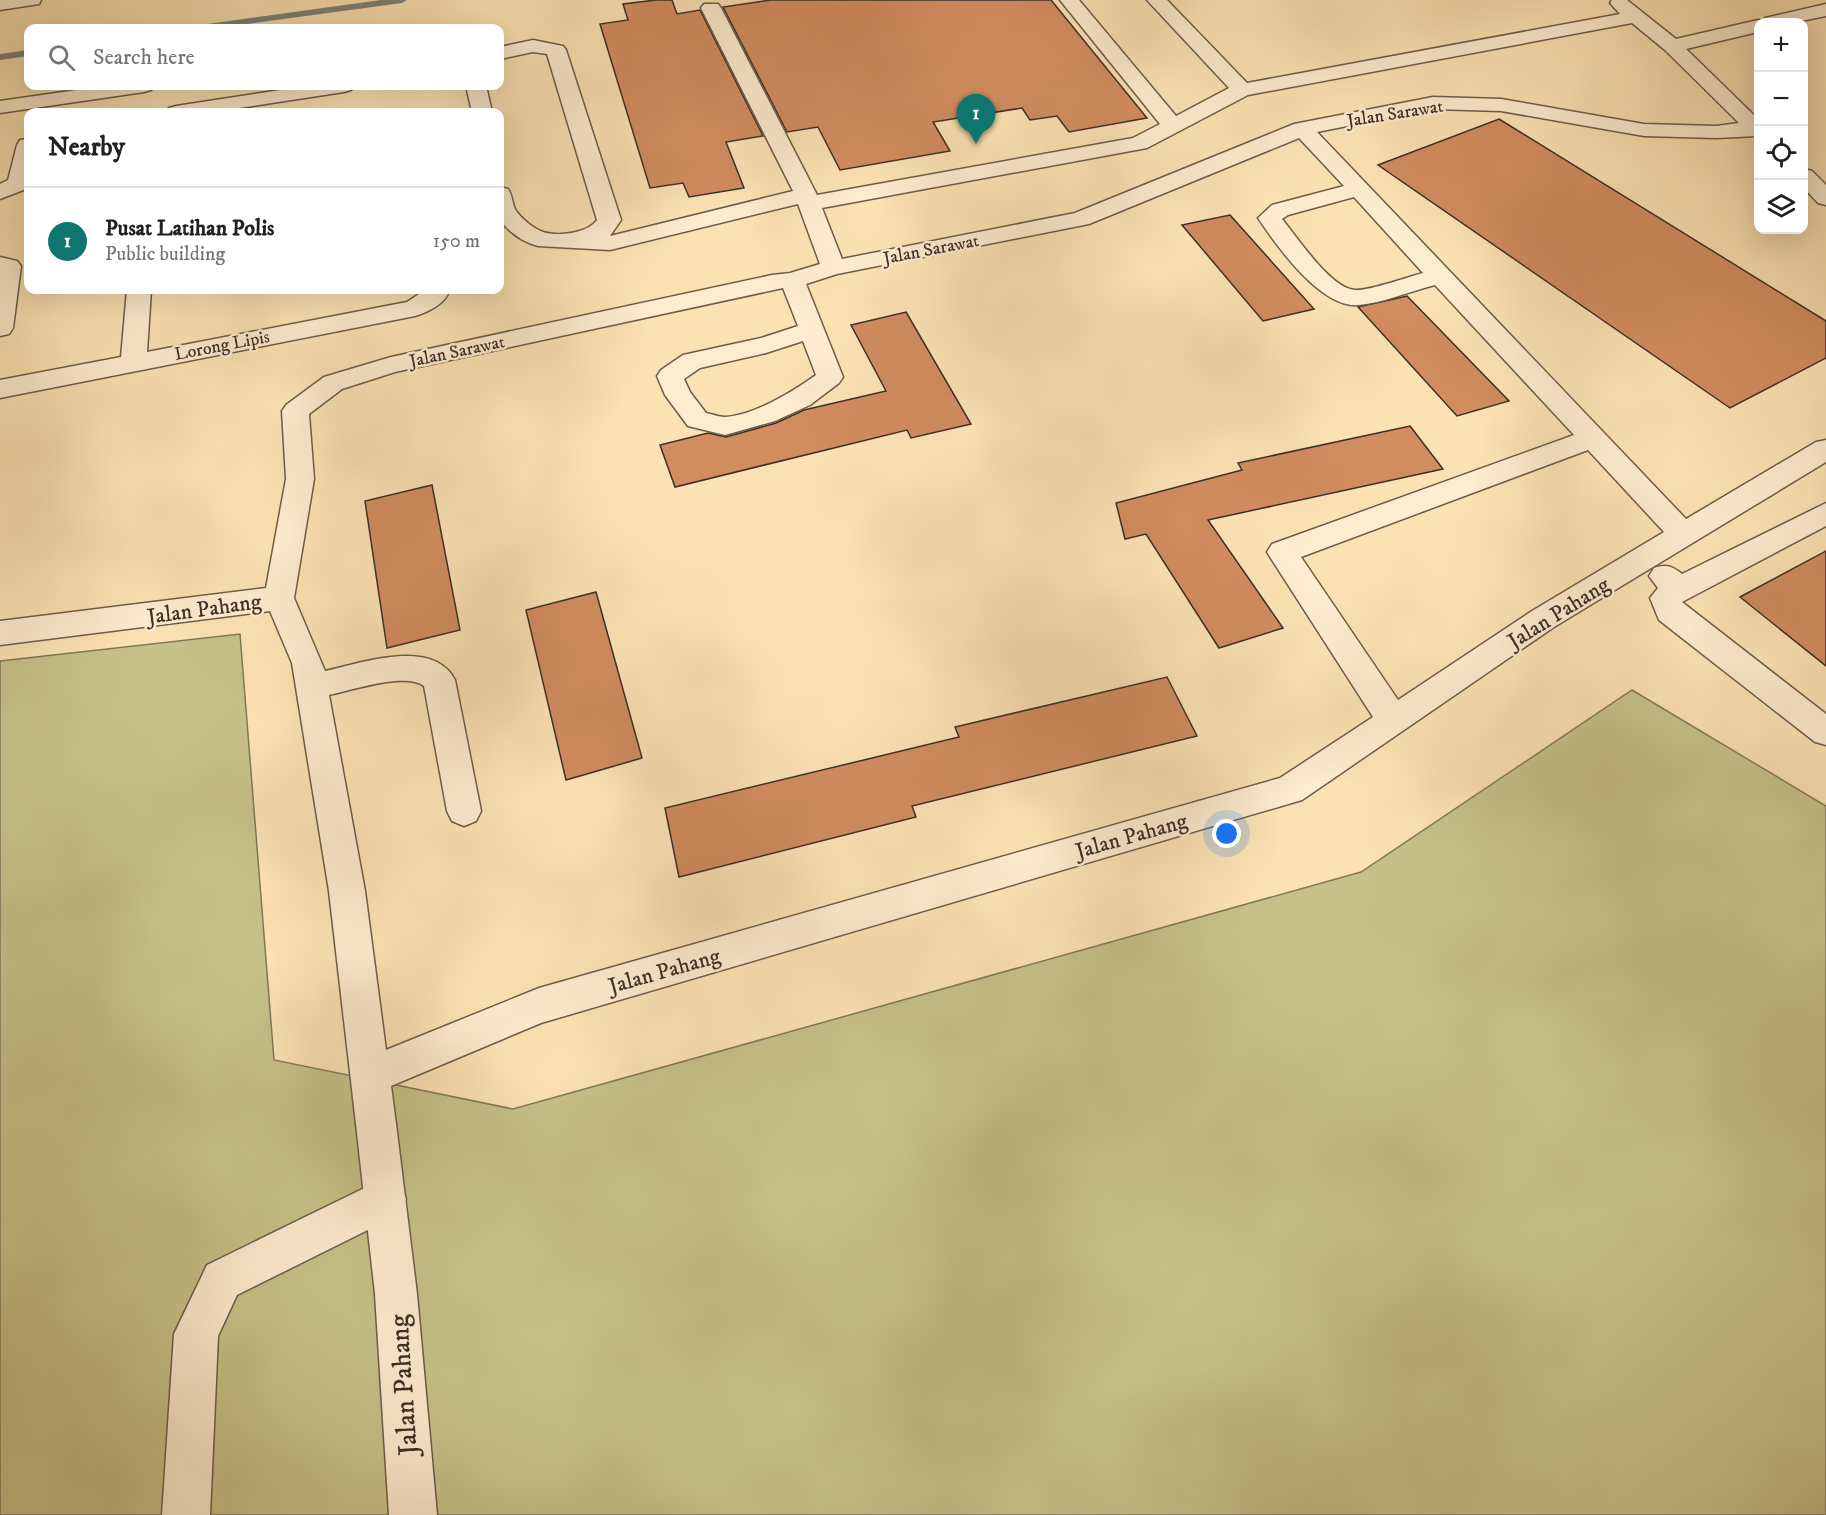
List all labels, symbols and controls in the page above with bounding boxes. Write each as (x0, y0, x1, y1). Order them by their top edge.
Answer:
map controls (1754, 18, 1808, 234)
button: + (1754, 18, 1808, 72)
search box (24, 24, 504, 90)
icon: search (45, 41, 78, 74)
text: Search here (93, 44, 195, 71)
button: − (1754, 72, 1808, 126)
pin: 1 (956, 94, 996, 144)
street label: Jalan Sarawat (1344, 95, 1445, 133)
button: locate (1754, 126, 1808, 180)
text: Nearby (48, 131, 125, 164)
button: layers (1754, 180, 1808, 234)
text: Pusat Latihan Polis (105, 215, 274, 242)
text: 1 (64, 229, 71, 254)
text: 150 m (433, 229, 480, 254)
street label: Jalan Sarawat (879, 230, 981, 270)
text: Public building (105, 242, 225, 267)
street label: Lorong Lipis (173, 326, 272, 366)
street label: Jalan Sarawat (406, 331, 507, 373)
street label: Jalan Pahang (1501, 571, 1615, 656)
street label: Jalan Pahang (143, 588, 263, 631)
street label: Jalan Pahang (1070, 808, 1191, 866)
your location (1212, 819, 1241, 848)
street label: Jalan Pahang (603, 943, 724, 1001)
street label: Jalan Pahang (382, 1312, 426, 1460)

